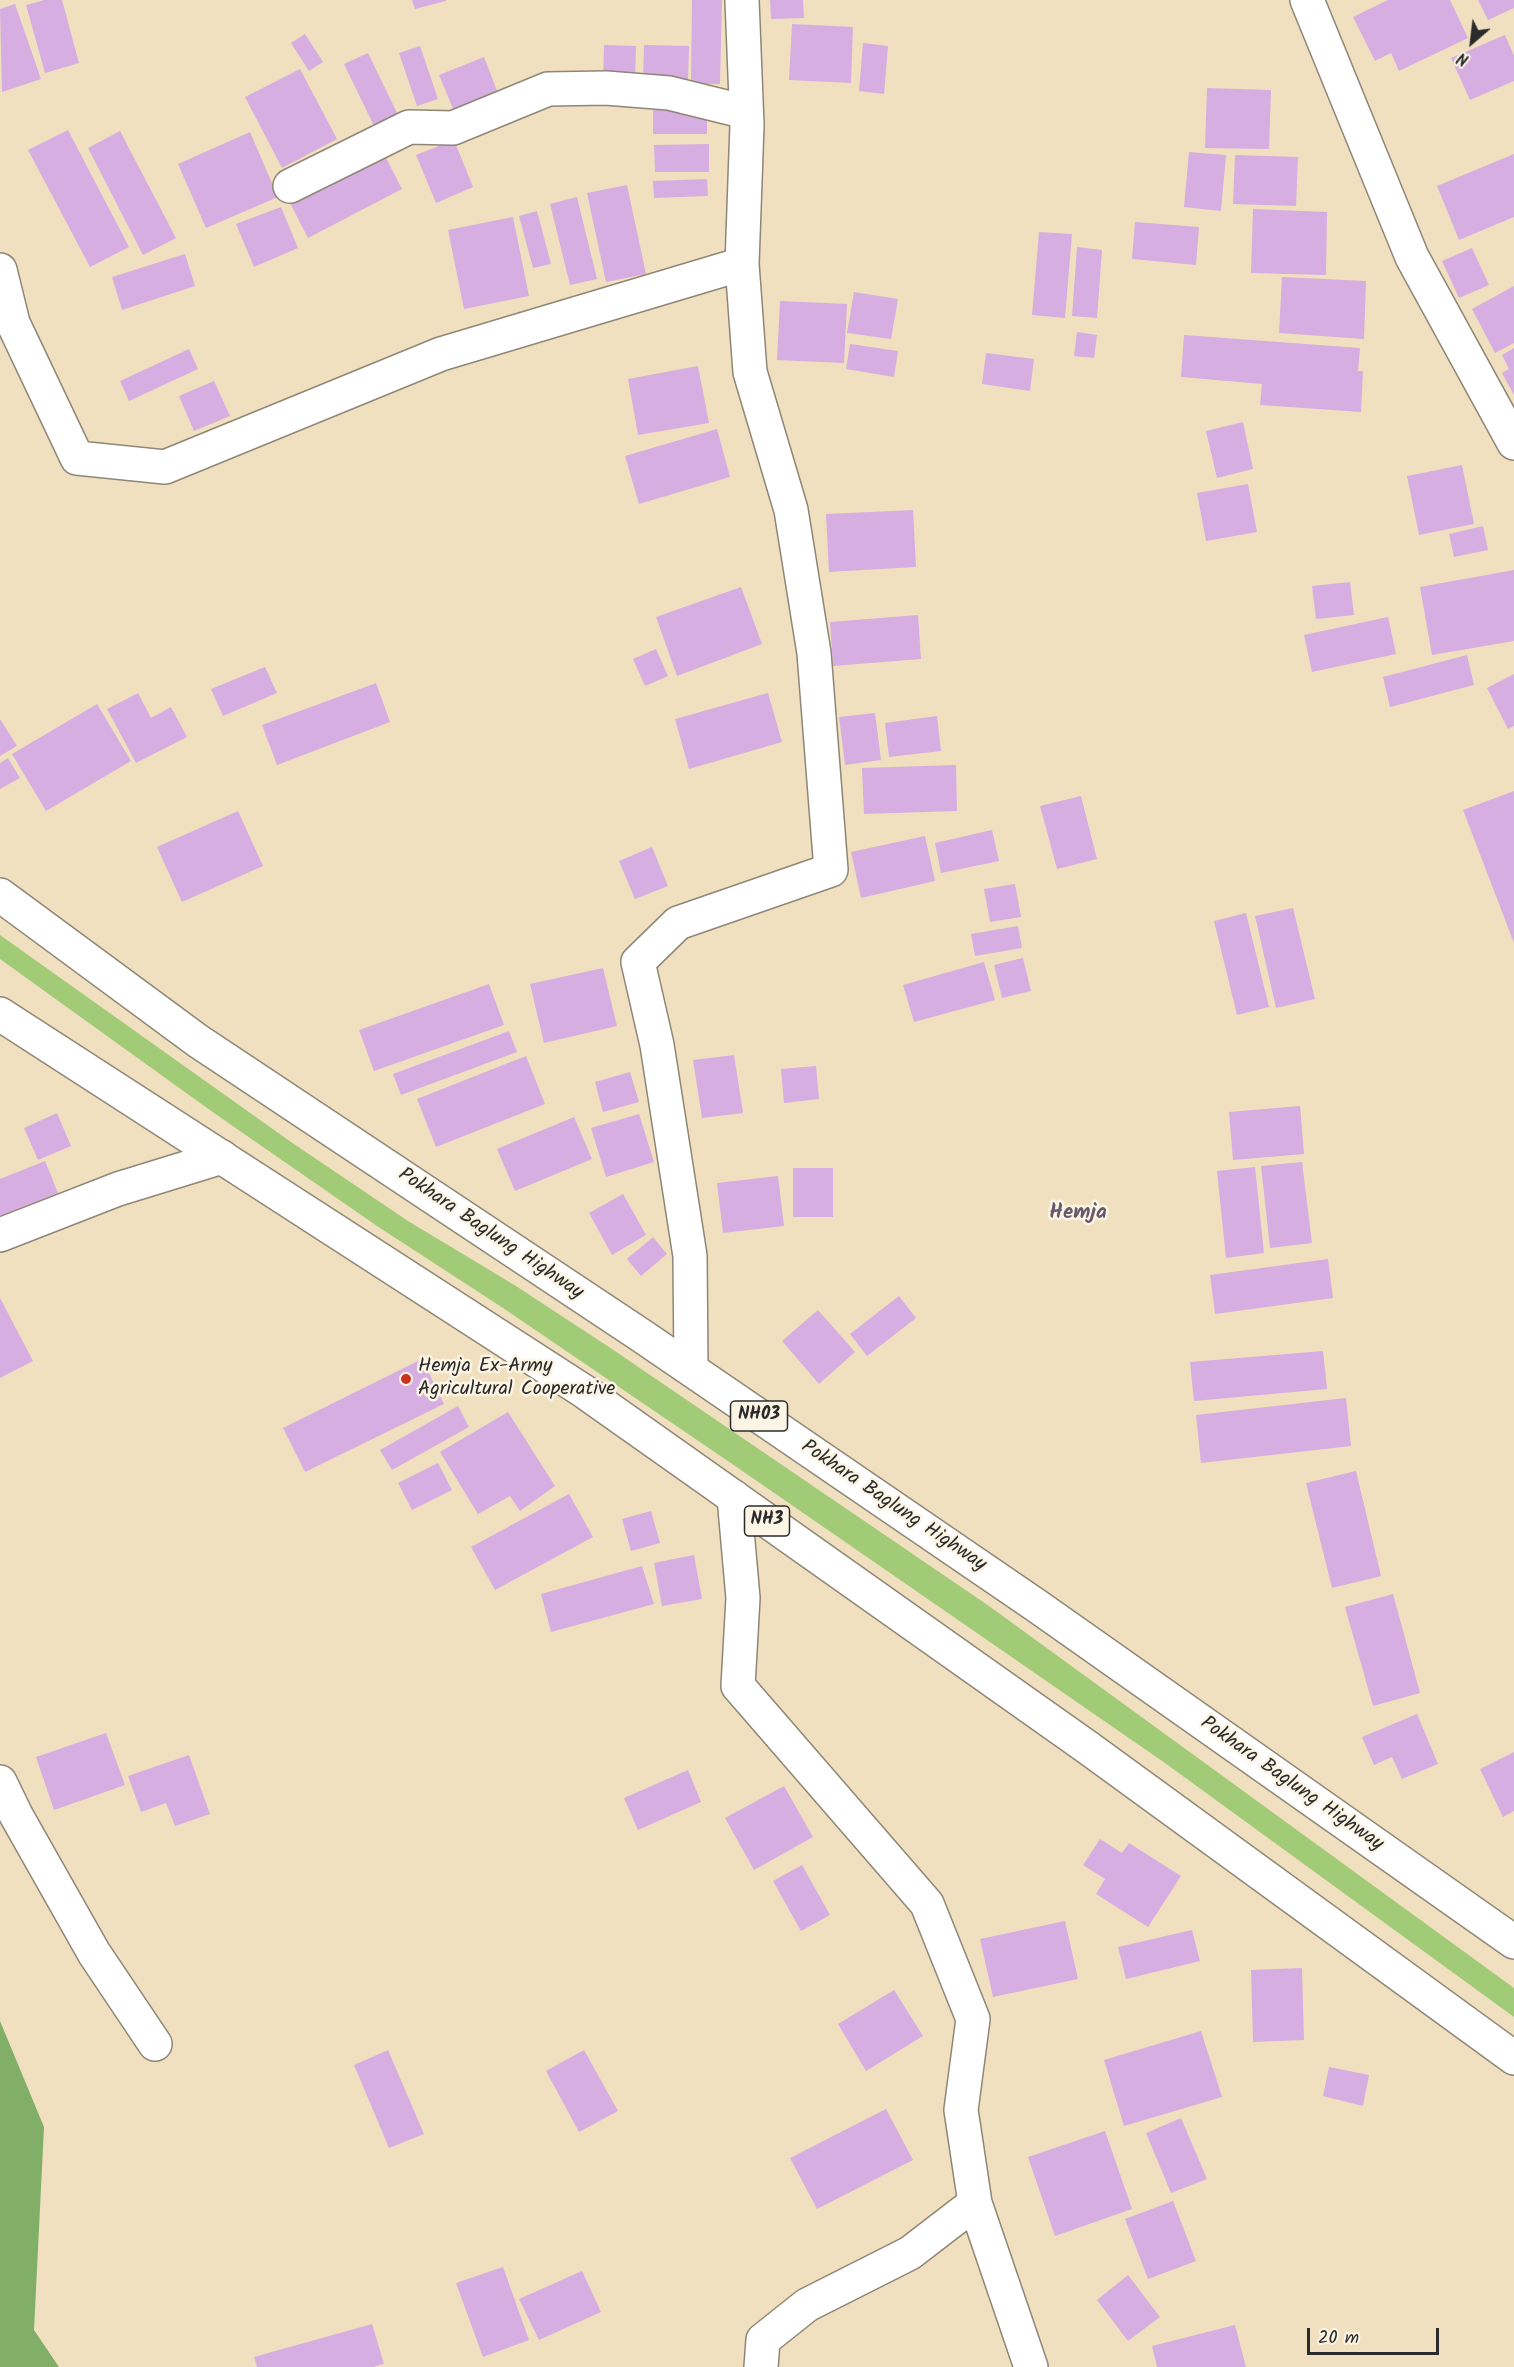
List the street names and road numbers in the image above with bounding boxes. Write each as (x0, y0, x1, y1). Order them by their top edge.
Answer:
street label: Pokhara Baglung Highway (393, 1164, 587, 1306)
road number: NH03 (730, 1401, 788, 1431)
street label: Pokhara Baglung Highway (796, 1436, 990, 1578)
road number: NH3 (744, 1506, 789, 1536)
street label: Pokhara Baglung Highway (1195, 1713, 1387, 1857)

